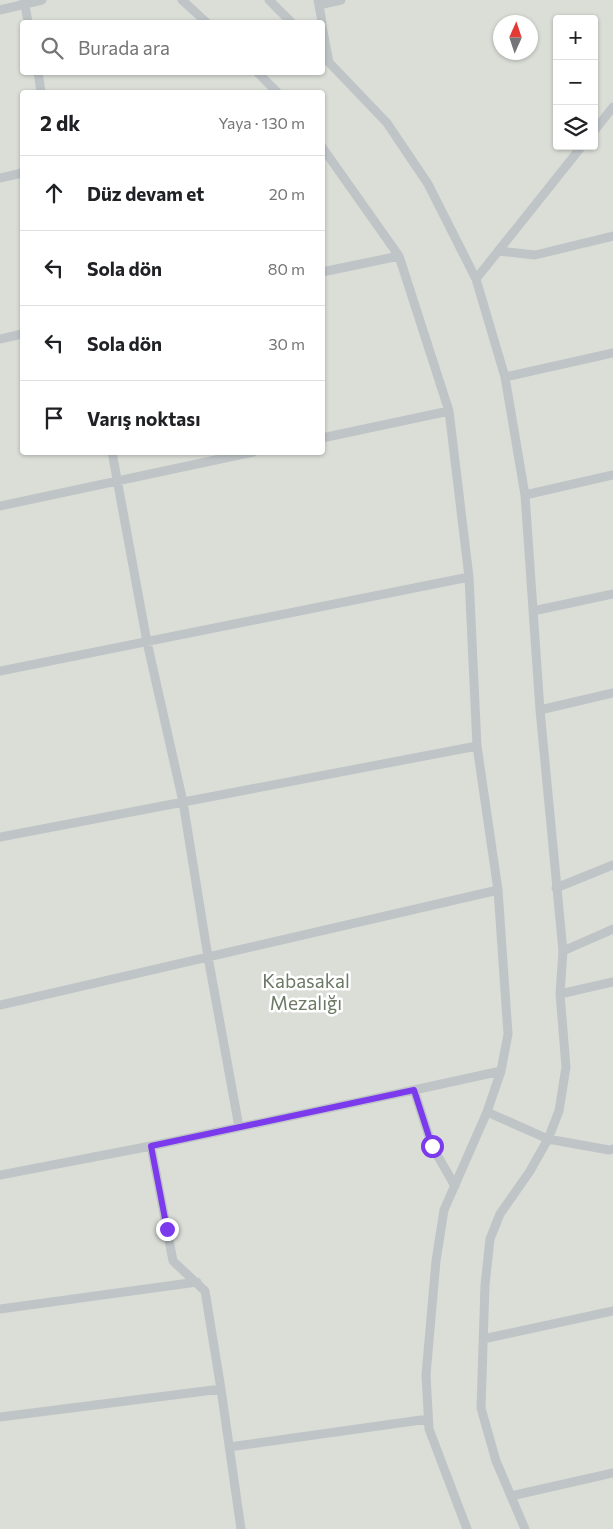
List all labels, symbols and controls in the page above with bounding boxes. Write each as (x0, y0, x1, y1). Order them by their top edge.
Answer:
north arrow (493, 15, 538, 60)
map controls (553, 15, 598, 150)
button: + (553, 15, 598, 60)
search box (20, 20, 325, 75)
icon: search (38, 34, 66, 62)
text: Burada ara (78, 36, 170, 59)
button: − (553, 60, 598, 105)
button: layers (553, 105, 598, 150)
text: 2 dk (40, 110, 80, 135)
text: Yaya · 130 m (218, 113, 305, 132)
icon: ahead (40, 179, 68, 207)
text: Düz devam et (87, 182, 204, 205)
text: 20 m (269, 184, 305, 203)
icon: left (40, 254, 68, 282)
text: Sola dön (87, 257, 162, 280)
text: 80 m (268, 259, 305, 278)
icon: left (40, 329, 68, 357)
text: Sola dön (87, 332, 162, 355)
text: 30 m (268, 334, 305, 353)
icon: arrive (40, 404, 68, 432)
text: Varış noktası (87, 407, 200, 430)
park label: Kabasakal Mezalığı (262, 969, 350, 1014)
route start (421, 1135, 444, 1158)
route end (156, 1218, 179, 1241)

